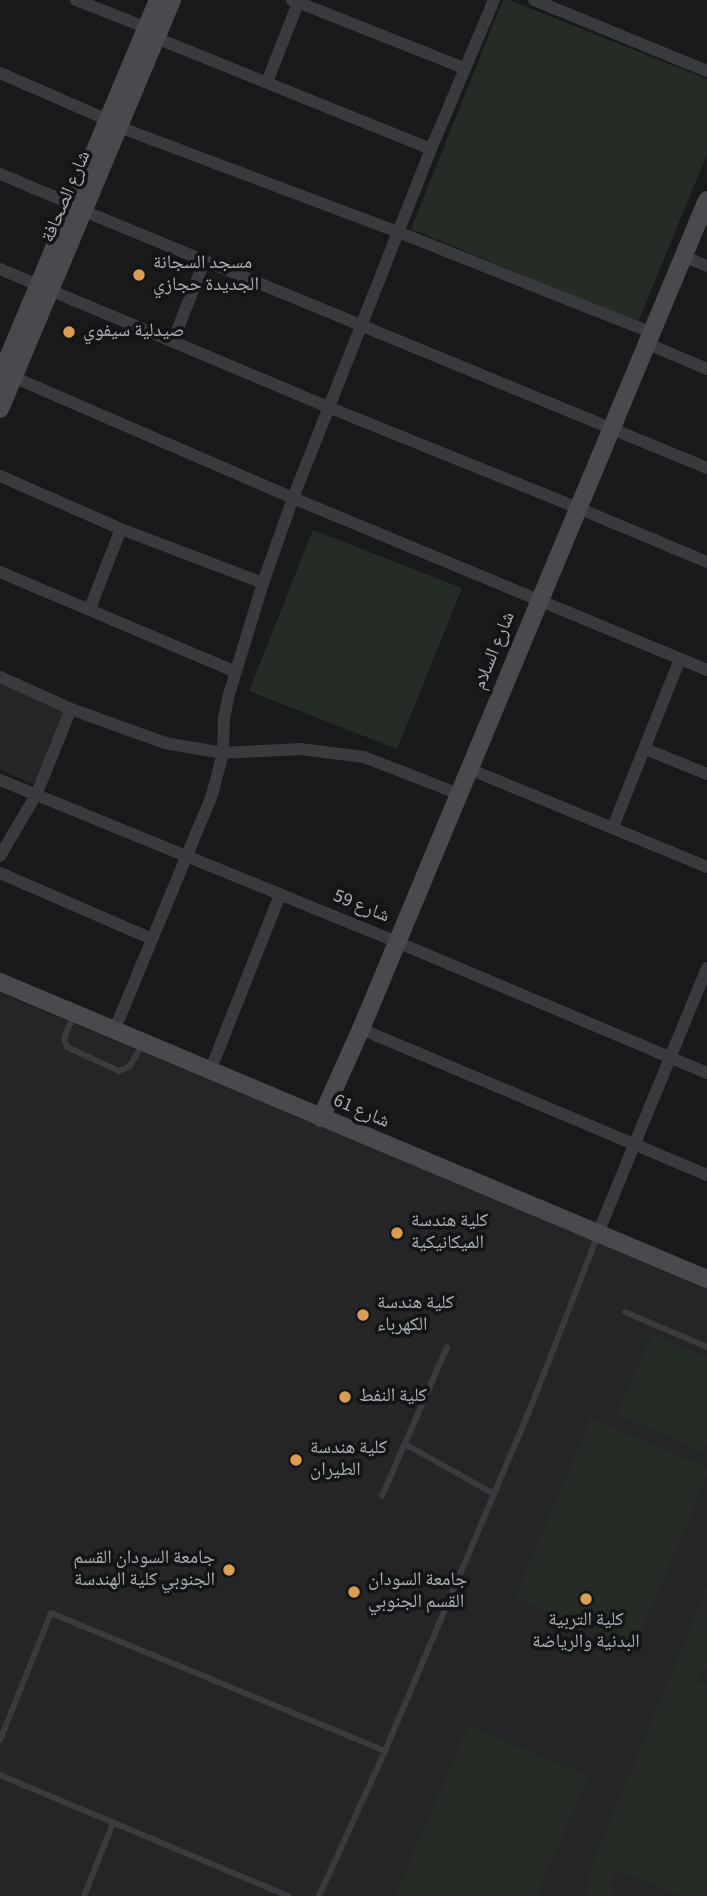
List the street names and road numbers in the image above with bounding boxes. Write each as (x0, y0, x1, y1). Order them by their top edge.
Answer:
street label: شارع الصحافة (38, 148, 96, 246)
street label: شارع السلام (469, 609, 521, 693)
street label: شارع 59 (329, 885, 393, 929)
street label: شارع 61 (329, 1090, 393, 1134)

